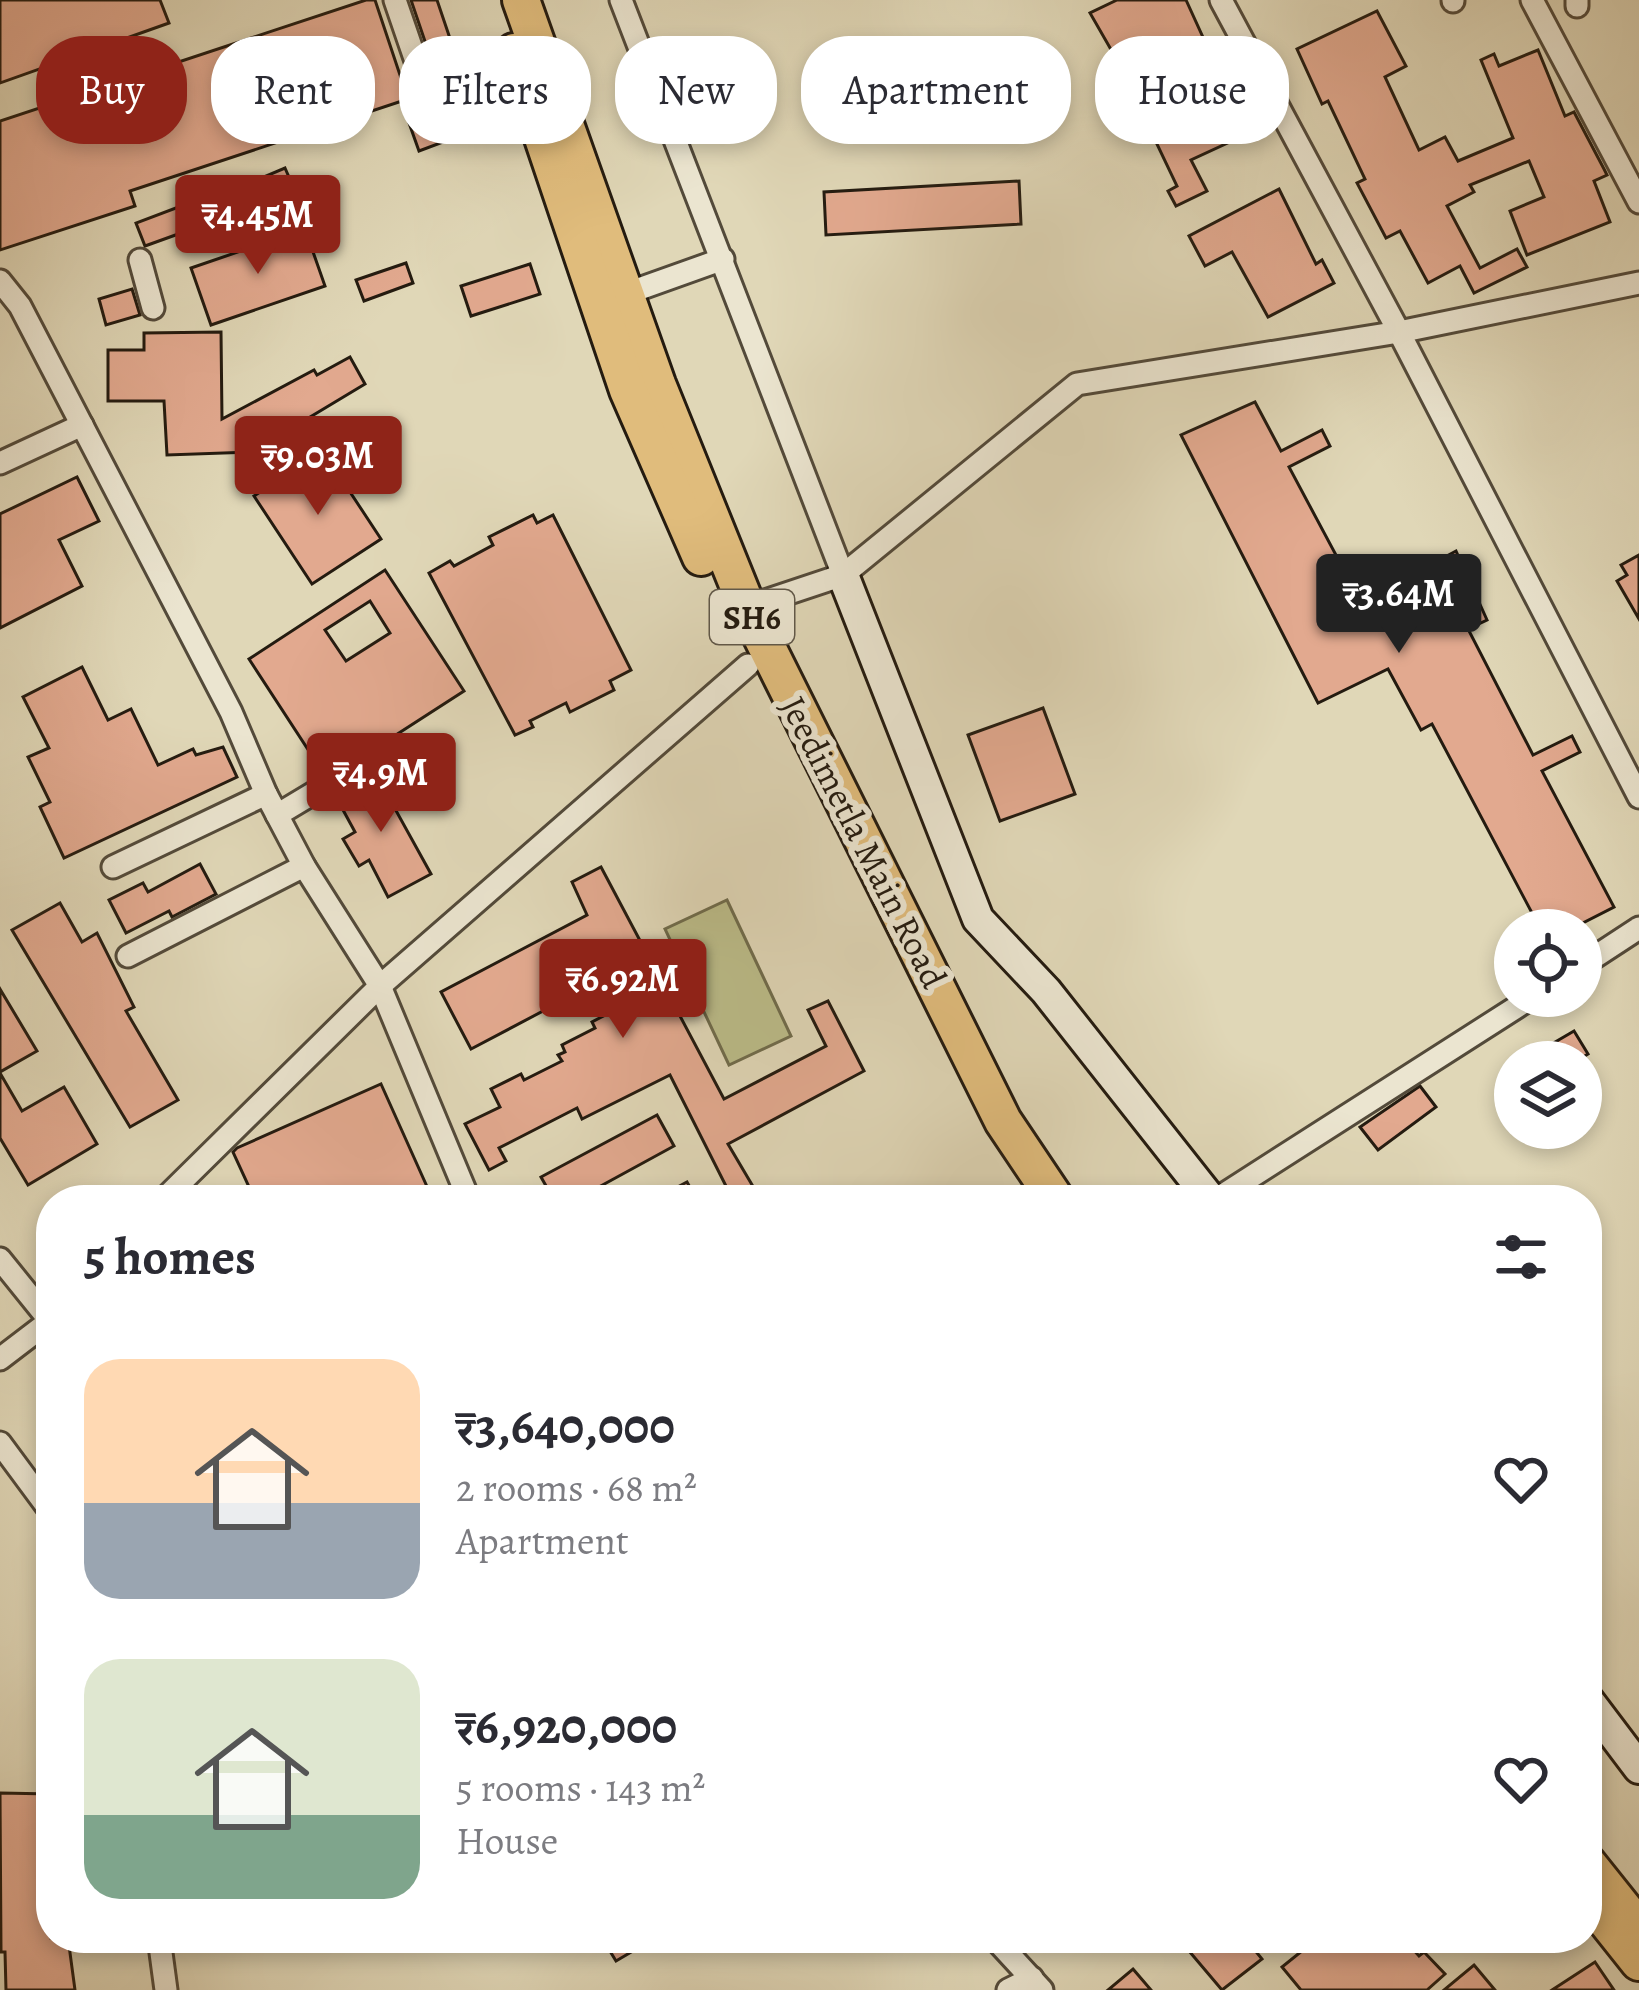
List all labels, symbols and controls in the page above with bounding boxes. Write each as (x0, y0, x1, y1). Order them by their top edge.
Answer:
chip: Buy (36, 36, 187, 144)
chip: Rent (211, 36, 375, 144)
chip: Filters (399, 36, 591, 144)
chip: New (615, 36, 777, 144)
chip: Apartment (801, 36, 1071, 144)
chip: House (1095, 36, 1289, 144)
pin: ₹4.45M (160, 175, 356, 277)
text: ₹4.45M (202, 187, 314, 240)
pin: ₹9.03M (220, 416, 416, 518)
text: ₹9.03M (262, 428, 374, 481)
pin: ₹3.64M (1301, 554, 1497, 656)
text: ₹3.64M (1343, 566, 1455, 619)
road number: SH6 (710, 590, 794, 644)
street label: Jeedimetla Main Road (769, 688, 959, 997)
pin: ₹4.9M (297, 733, 465, 835)
text: ₹4.9M (334, 745, 428, 798)
map controls (1494, 909, 1602, 1149)
button: locate (1494, 909, 1602, 1017)
pin: ₹6.92M (525, 939, 721, 1041)
text: ₹6.92M (566, 951, 680, 1004)
button: layers (1494, 1041, 1602, 1149)
text: 5 homes (84, 1222, 256, 1292)
icon: filters (1488, 1224, 1554, 1290)
text: ₹3,640,000 (456, 1391, 675, 1461)
icon: home (180, 1407, 324, 1551)
icon: heart (1488, 1446, 1554, 1512)
text: 2 rooms · 68 m² (456, 1461, 697, 1514)
text: Apartment (456, 1514, 629, 1567)
text: ₹6,920,000 (456, 1691, 677, 1761)
icon: home (180, 1707, 324, 1851)
icon: heart (1488, 1746, 1554, 1812)
text: 5 rooms · 143 m² (456, 1761, 705, 1814)
text: House (456, 1814, 558, 1867)

